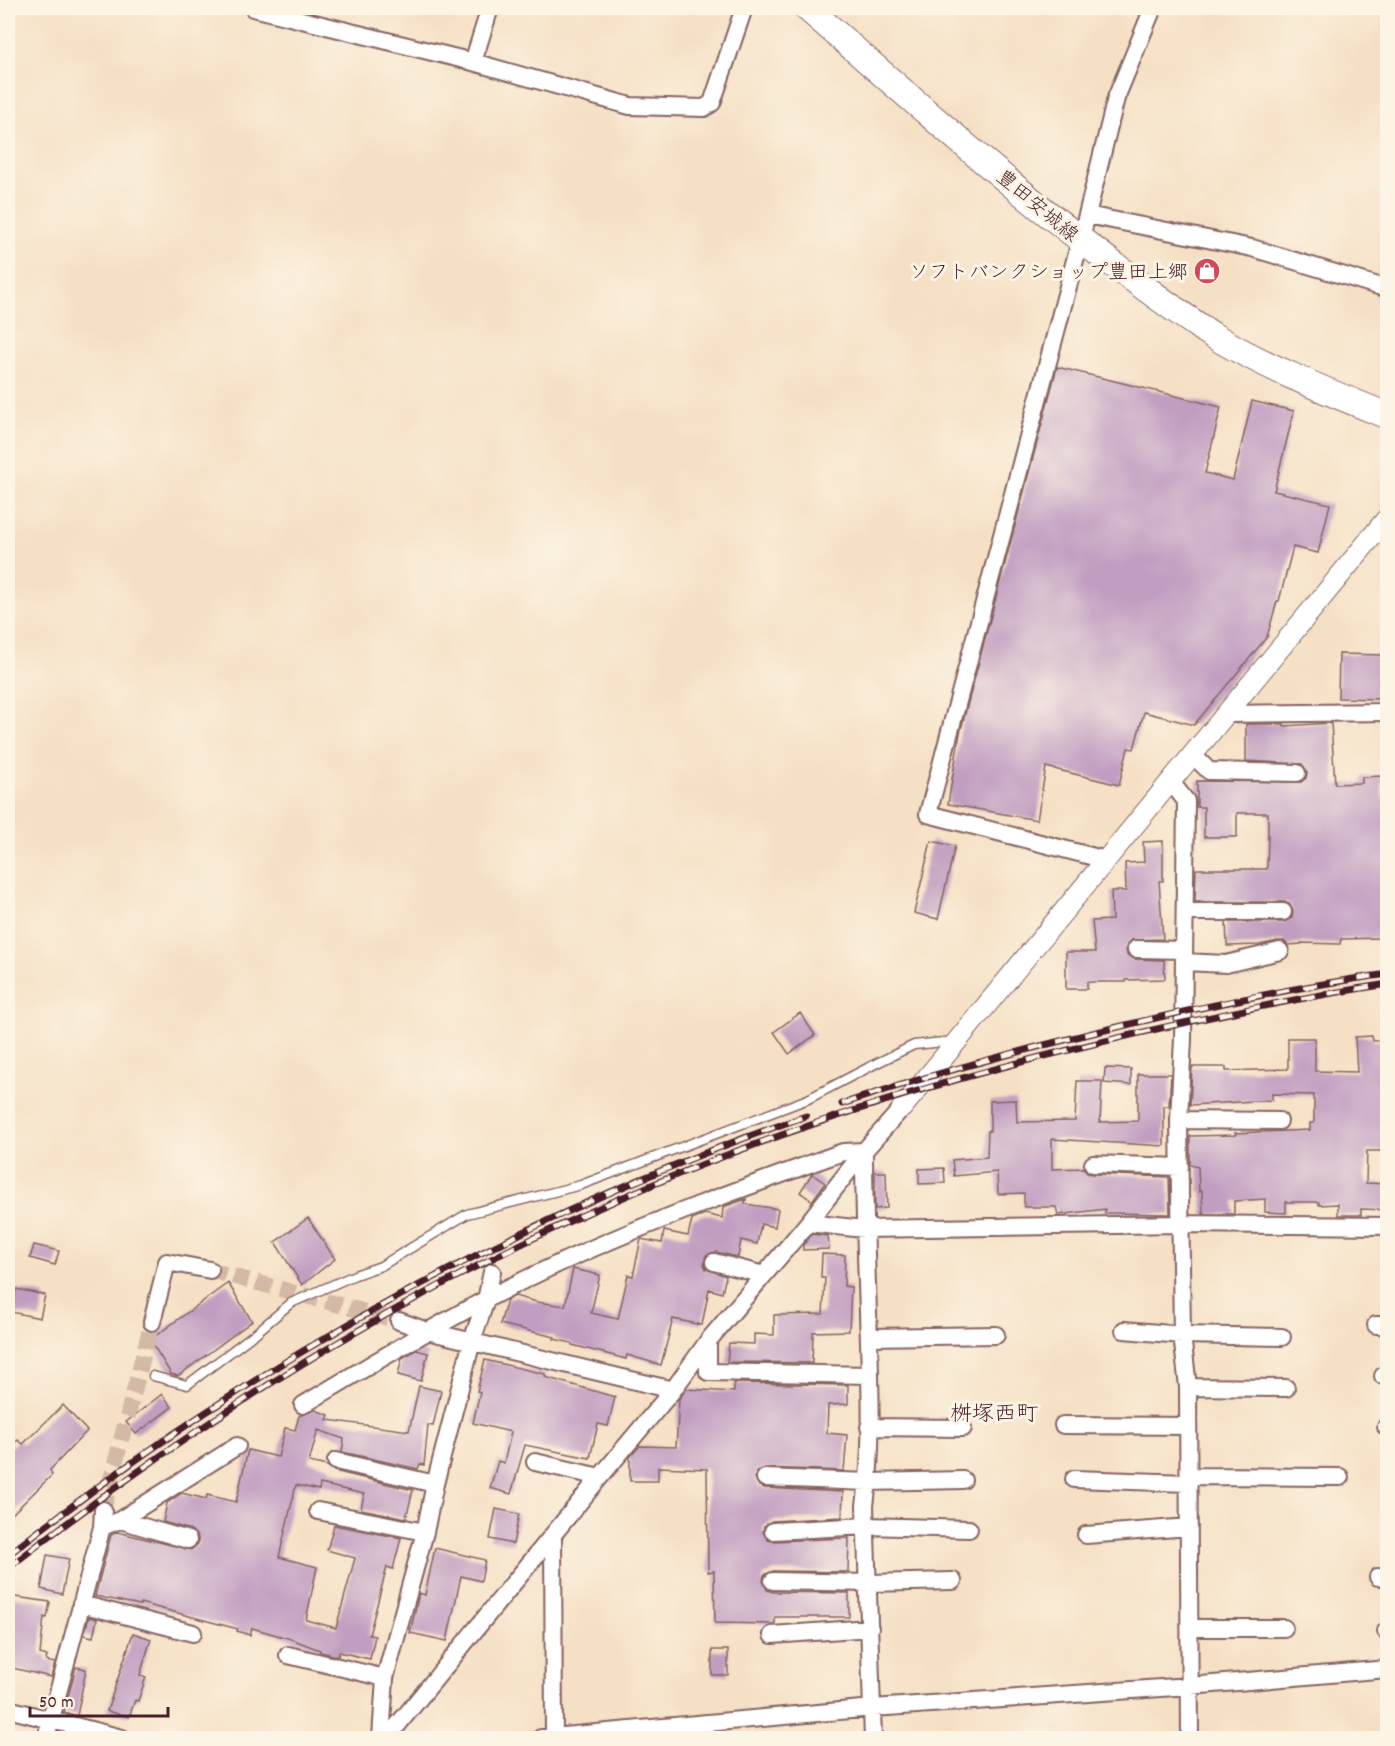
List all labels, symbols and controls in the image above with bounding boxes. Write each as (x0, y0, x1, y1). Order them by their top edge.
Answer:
street label: 豊田安城線 (989, 164, 1083, 250)
shop icon: ソフトバンクショップ豊田上郷 (1192, 256, 1222, 286)
place label: ソフトバンクショップ豊田上郷 (909, 260, 1188, 288)
district label: 桝塚西町 (950, 1400, 1038, 1431)
scale bar (30, 1680, 168, 1718)
text: 50 m (39, 1691, 74, 1716)

